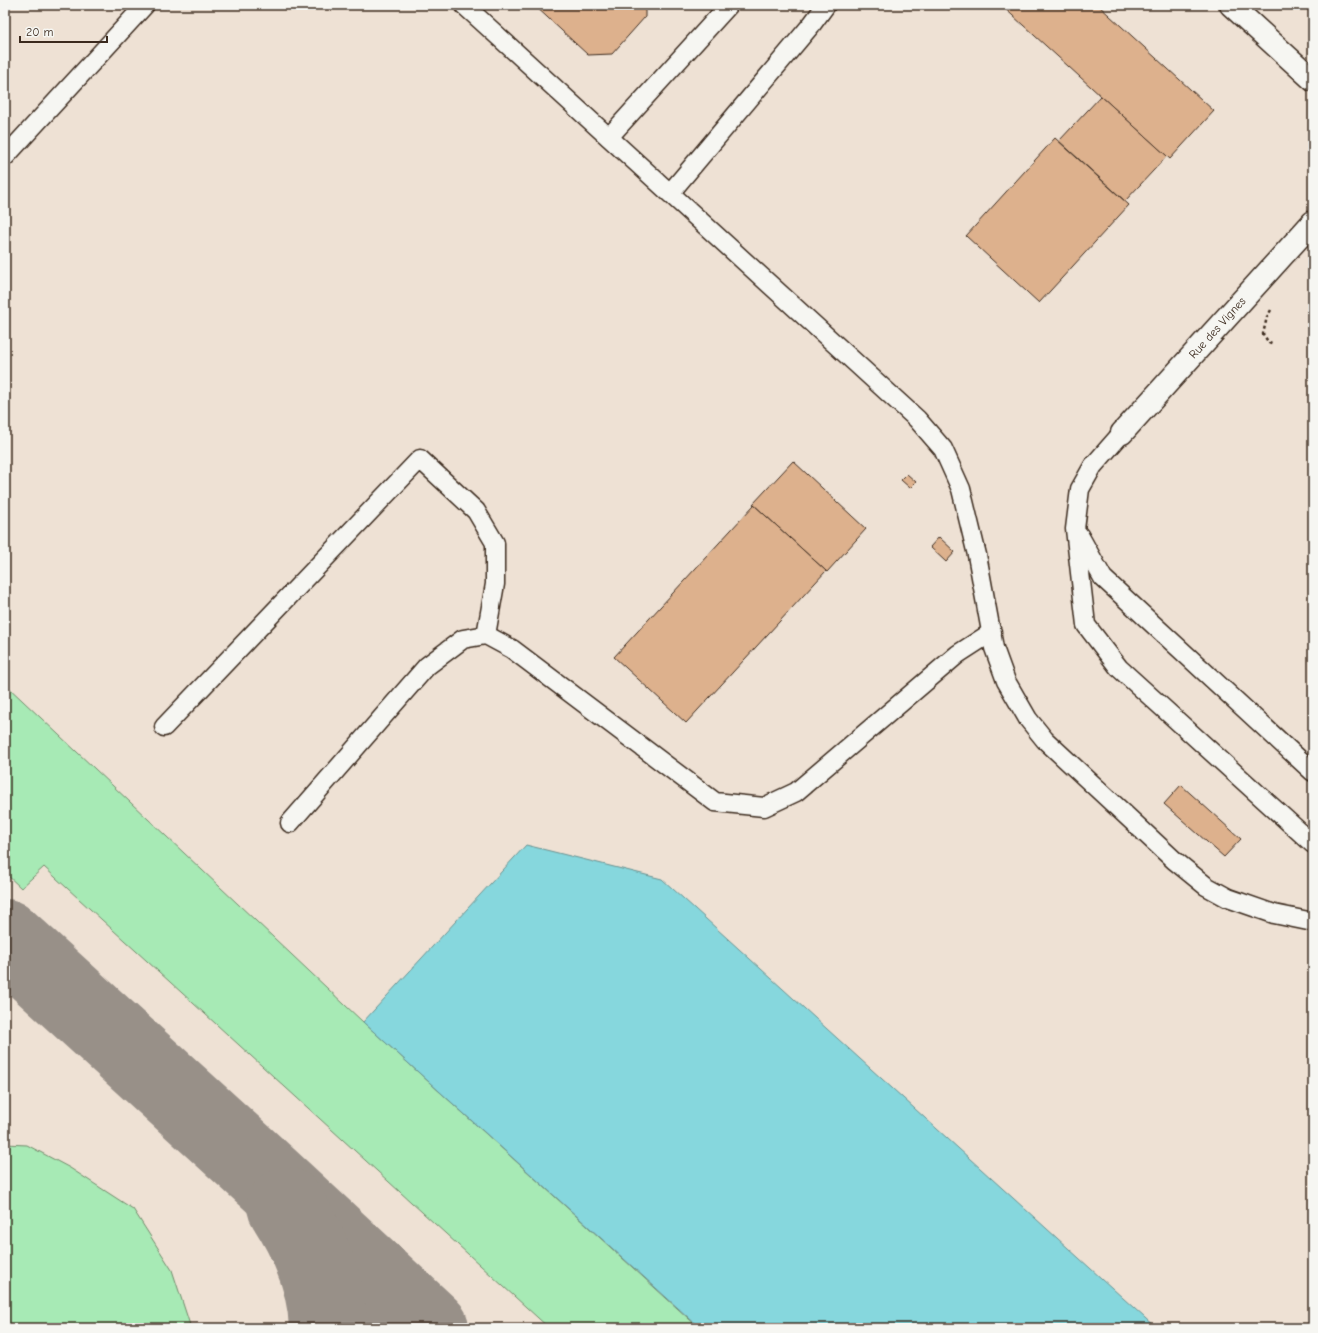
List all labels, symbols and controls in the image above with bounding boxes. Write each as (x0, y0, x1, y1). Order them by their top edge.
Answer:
scale bar (20, 18, 107, 44)
text: 20 m (26, 25, 54, 39)
street label: Rue des Vignes (1186, 294, 1249, 361)

